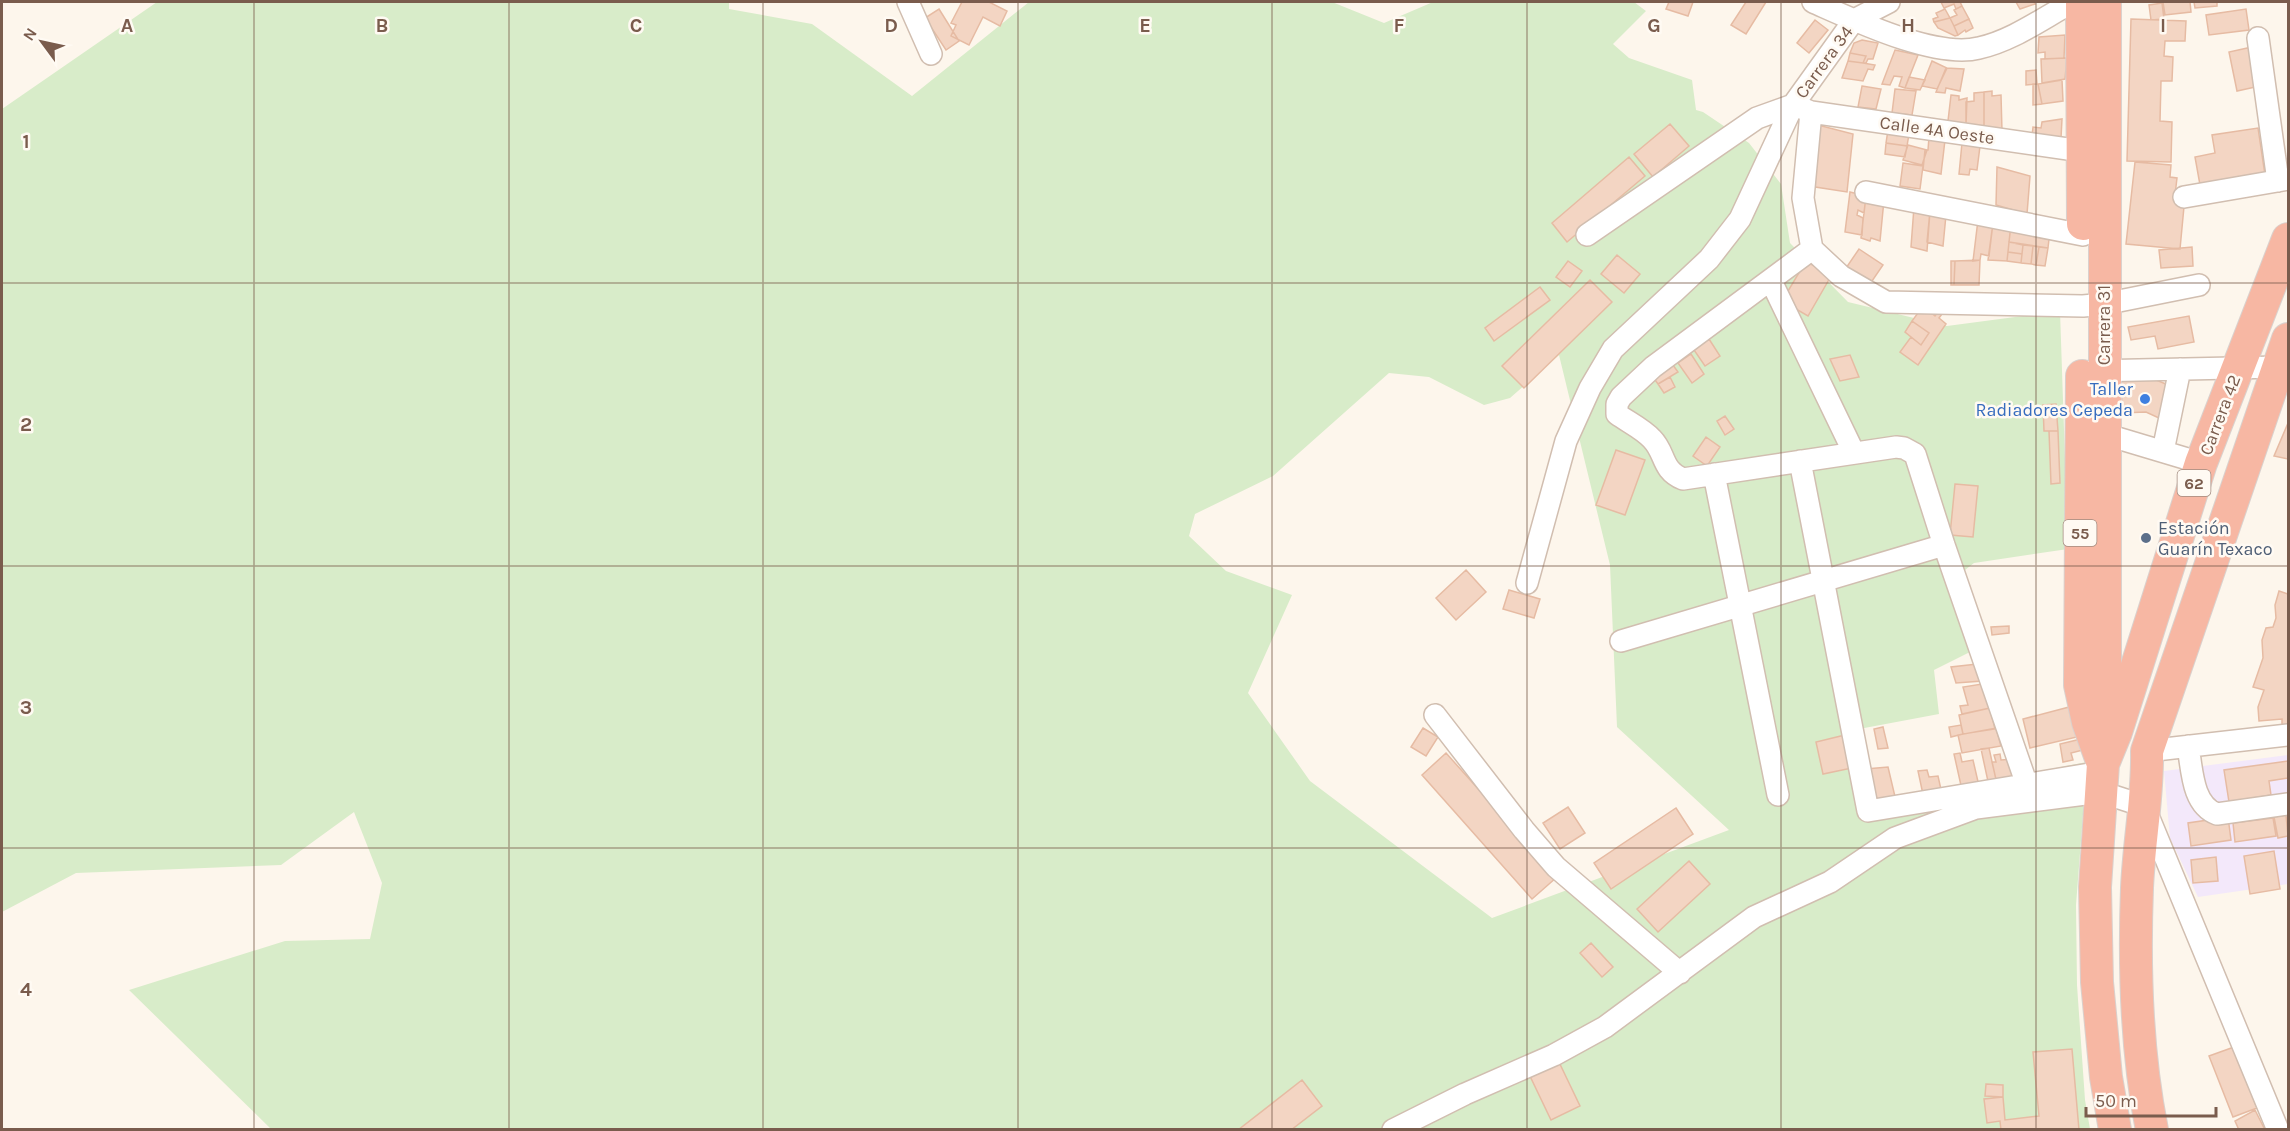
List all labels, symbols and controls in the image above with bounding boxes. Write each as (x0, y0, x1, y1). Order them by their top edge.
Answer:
north arrow (12, 12, 72, 72)
text: A (121, 14, 134, 37)
text: B (376, 14, 388, 37)
text: C (630, 14, 642, 37)
text: D (884, 14, 898, 37)
text: E (1139, 14, 1151, 37)
text: F (1394, 14, 1405, 37)
text: G (1647, 14, 1661, 37)
text: H (1901, 14, 1915, 37)
text: I (2160, 14, 2166, 37)
street label: Carrera 34 (1790, 21, 1858, 103)
text: N (19, 24, 41, 44)
street label: Calle 4A Oeste (1878, 111, 1996, 149)
text: 1 (22, 130, 30, 153)
street label: Carrera 31 (2093, 285, 2115, 365)
street label: Carrera 42 (2195, 372, 2245, 458)
place label: Taller Radiadores Cepeda (1976, 378, 2133, 421)
marker: Taller Radiadores Cepeda (2138, 392, 2152, 406)
text: 2 (20, 413, 32, 436)
road number: 62 (2178, 470, 2210, 496)
place label: Estación Guarín Texaco (2158, 517, 2273, 560)
road number: 55 (2064, 520, 2096, 546)
marker: Estación Guarín Texaco (2139, 531, 2153, 545)
text: 3 (20, 696, 32, 719)
text: 4 (20, 978, 32, 1001)
scale bar (2086, 1080, 2216, 1118)
text: 50 m (2095, 1090, 2137, 1112)

